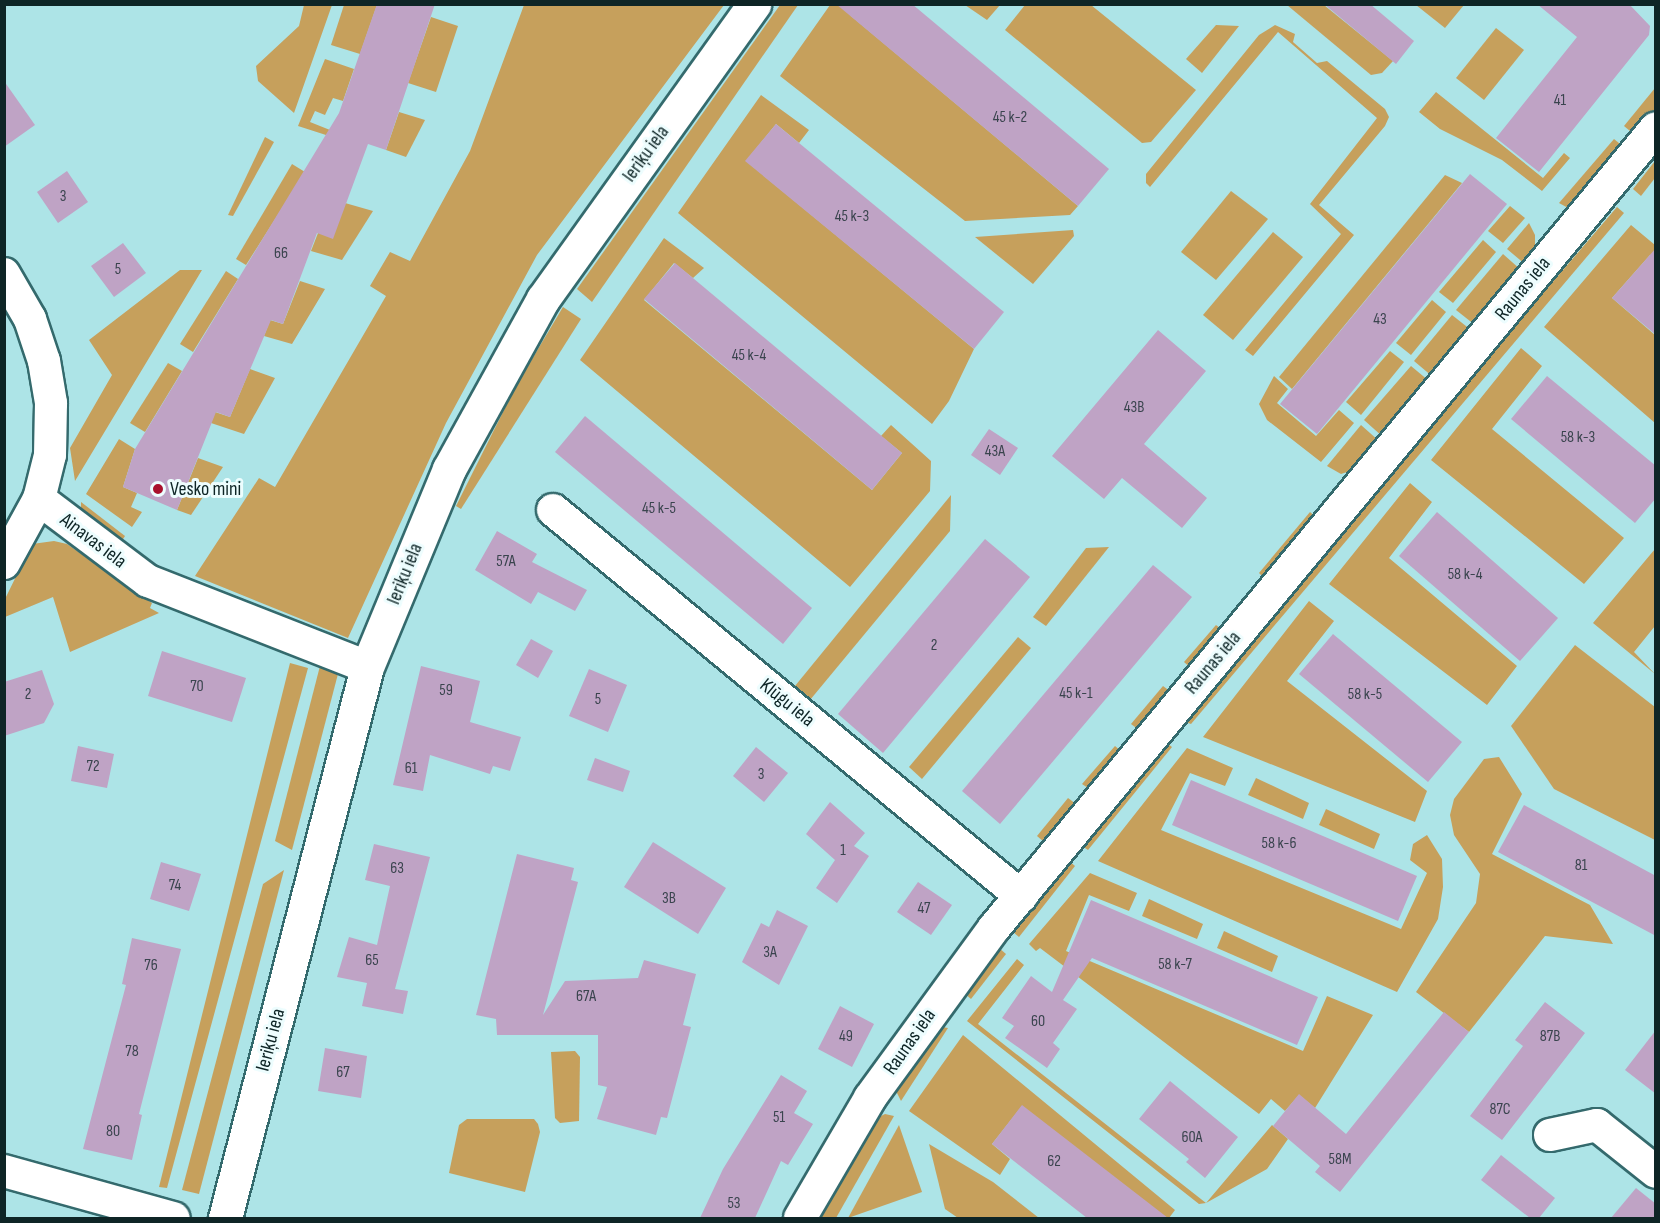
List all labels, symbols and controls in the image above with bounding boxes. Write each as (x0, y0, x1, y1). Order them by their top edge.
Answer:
house number: 41 (1554, 91, 1566, 111)
house number: 45 k-2 (993, 108, 1027, 128)
street label: Ieriķu iela (618, 121, 674, 187)
house number: 3 (60, 187, 66, 207)
house number: 45 k-3 (835, 207, 869, 227)
house number: 66 (274, 244, 288, 264)
street label: Raunas iela (1490, 252, 1556, 326)
house number: 5 (115, 260, 121, 280)
house number: 43 (1373, 310, 1387, 330)
house number: 45 k-4 (732, 346, 766, 366)
house number: 43B (1124, 398, 1144, 418)
house number: 58 k-3 (1561, 428, 1595, 448)
house number: 43A (985, 442, 1005, 462)
place label: Vesko mini (170, 477, 241, 501)
marker: Vesko mini (151, 482, 165, 496)
house number: 45 k-5 (642, 499, 676, 519)
street label: Ainavas iela (55, 508, 131, 574)
street label: Ieriķu iela (382, 540, 428, 608)
house number: 57A (496, 552, 516, 572)
house number: 58 k-4 (1448, 565, 1482, 585)
street label: Raunas iela (1180, 627, 1246, 699)
house number: 2 (931, 636, 937, 656)
street label: Klūgu iela (755, 674, 819, 732)
house number: 70 (190, 677, 204, 697)
house number: 59 (439, 681, 453, 701)
house number: 45 k-1 (1059, 684, 1093, 704)
house number: 2 (25, 685, 31, 705)
house number: 58 k-5 (1348, 685, 1382, 705)
house number: 5 (595, 690, 601, 710)
house number: 72 (87, 757, 99, 777)
house number: 61 (405, 759, 417, 779)
house number: 3 (758, 765, 764, 785)
house number: 58 k-6 (1262, 834, 1296, 854)
house number: 1 (840, 841, 846, 861)
house number: 81 (1575, 856, 1587, 876)
house number: 63 (390, 859, 404, 879)
house number: 74 (169, 876, 181, 896)
house number: 3B (662, 889, 676, 909)
house number: 47 (918, 899, 930, 919)
house number: 3A (763, 943, 777, 963)
house number: 65 (365, 951, 379, 971)
house number: 58 k-7 (1158, 955, 1192, 975)
house number: 76 (144, 956, 158, 976)
house number: 67A (576, 987, 596, 1007)
street label: Raunas iela (879, 1004, 941, 1080)
street label: Ieriķu iela (251, 1006, 291, 1074)
house number: 60 (1031, 1012, 1045, 1032)
house number: 49 (839, 1027, 853, 1047)
house number: 87B (1540, 1027, 1560, 1047)
house number: 78 (125, 1042, 139, 1062)
house number: 67 (336, 1063, 350, 1083)
house number: 87C (1490, 1100, 1510, 1120)
house number: 51 (773, 1108, 785, 1128)
house number: 80 (106, 1122, 120, 1142)
house number: 60A (1182, 1128, 1202, 1148)
house number: 58M (1329, 1150, 1351, 1170)
house number: 62 (1047, 1152, 1061, 1172)
house number: 53 (727, 1194, 741, 1214)

